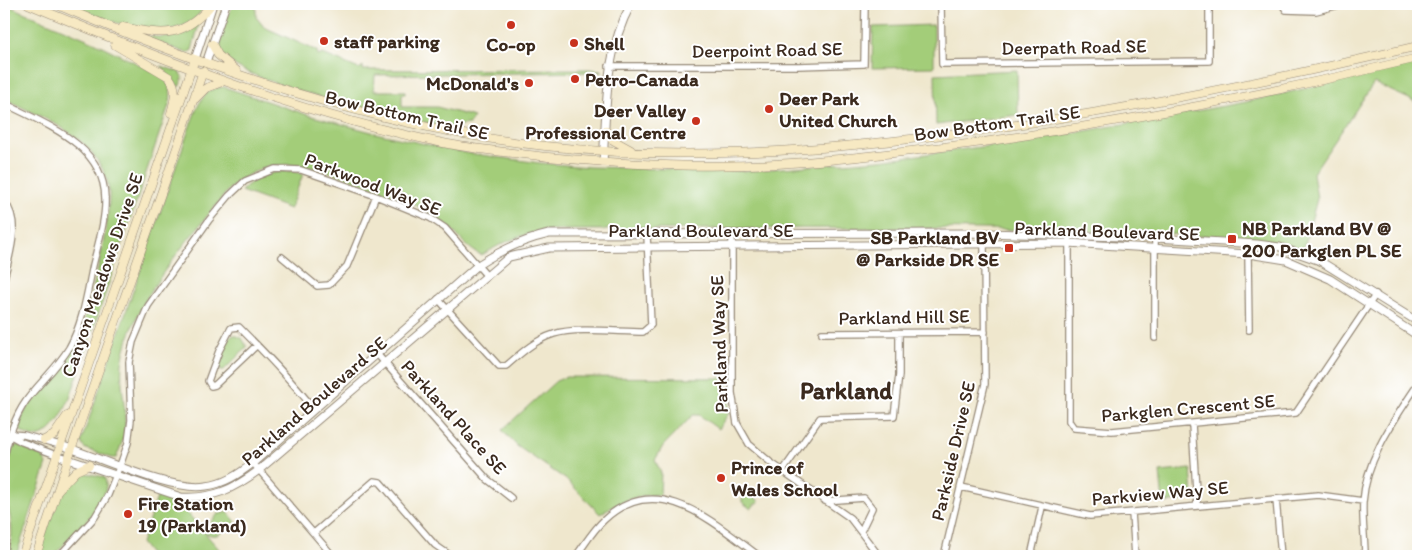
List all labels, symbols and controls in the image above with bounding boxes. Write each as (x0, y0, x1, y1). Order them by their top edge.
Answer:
marker: Co-op (505, 19, 517, 31)
place label: staff parking (334, 30, 441, 53)
place label: Shell (584, 32, 625, 55)
place label: Co-op (486, 33, 536, 56)
street label: Deerpath Road SE (1001, 34, 1147, 60)
marker: staff parking (318, 35, 330, 47)
marker: Shell (568, 37, 580, 49)
street label: Deerpoint Road SE (691, 37, 843, 63)
place label: Petro-Canada (585, 68, 699, 91)
place label: McDonald's (426, 72, 520, 95)
marker: Petro-Canada (569, 73, 581, 85)
marker: McDonald's (523, 77, 535, 89)
street label: Bow Bottom Trail SE (323, 85, 491, 145)
place label: Deer Park United Church (779, 87, 898, 132)
place label: Deer Valley Professional Centre (525, 99, 686, 144)
street label: Bow Bottom Trail SE (913, 100, 1081, 146)
marker: Deer Park United Church (763, 103, 775, 115)
marker: Deer Valley Professional Centre (690, 115, 702, 127)
street label: Parkwood Way SE (302, 147, 444, 221)
street label: Canyon Meadows Drive SE (56, 170, 148, 380)
street label: Parkland Boulevard SE (1014, 216, 1200, 246)
place label: NB Parkland BV @ 200 Parkglen PL SE (1242, 217, 1402, 262)
street label: Parkland Boulevard SE (608, 219, 794, 242)
place label: SB Parkland BV @ Parkside DR SE (856, 226, 1000, 271)
marker: NB Parkland BV @ 200 Parkglen PL SE (1226, 233, 1238, 245)
marker: SB Parkland BV @ Parkside DR SE (1003, 242, 1015, 254)
street label: Parkland Way SE (705, 275, 733, 413)
street label: Parkland Hill SE (838, 304, 970, 330)
street label: Parkland Boulevard SE (236, 331, 392, 471)
street label: Parkland Place SE (396, 355, 512, 479)
district label: Parkland (800, 376, 892, 405)
street label: Parkside Drive SE (926, 379, 980, 523)
street label: Parkglen Crescent SE (1100, 389, 1276, 427)
place label: Prince of Wales School (731, 456, 839, 501)
marker: Prince of Wales School (715, 472, 727, 484)
street label: Parkview Way SE (1091, 476, 1229, 510)
place label: Fire Station 19 (Parkland) (138, 492, 246, 537)
marker: Fire Station 19 (Parkland) (122, 508, 134, 520)

